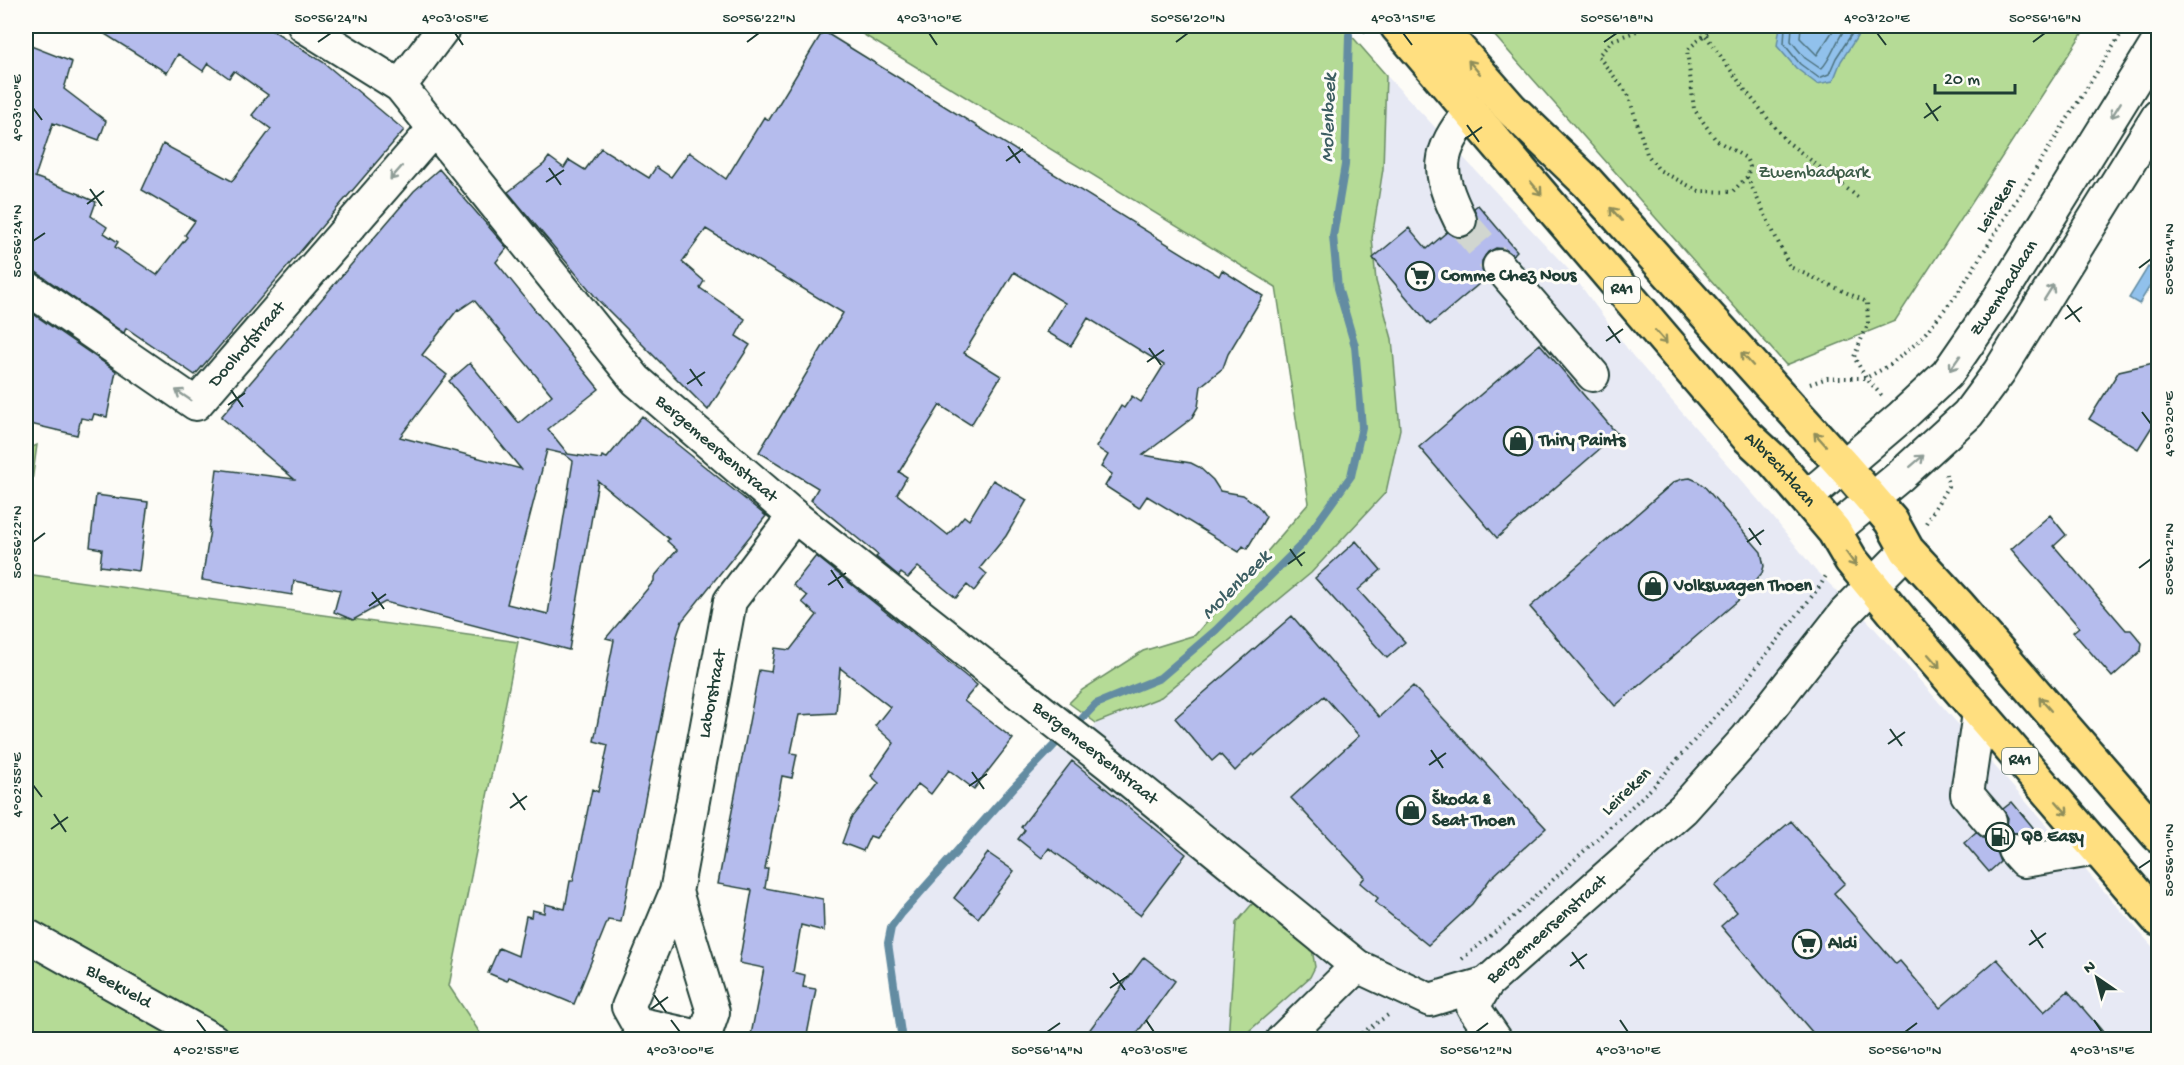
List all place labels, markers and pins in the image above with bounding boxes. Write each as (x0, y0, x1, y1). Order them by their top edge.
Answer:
supermarket icon: Comme Chez Nous (1404, 260, 1436, 292)
place label: Comme Chez Nous (1440, 266, 1578, 287)
shop icon: Thiry Paints (1502, 425, 1534, 457)
place label: Thiry Paints (1537, 431, 1627, 452)
shop icon: Volkswagen Thoen (1637, 570, 1669, 602)
place label: Volkswagen Thoen (1673, 576, 1812, 597)
place label: Škoda & Seat Thoen (1432, 789, 1515, 832)
shop icon: Škoda & Seat Thoen (1395, 794, 1427, 826)
fuel station icon: Q8 Easy (1984, 821, 2016, 853)
place label: Q8 Easy (2021, 827, 2084, 848)
supermarket icon: Aldi (1791, 928, 1823, 960)
place label: Aldi (1827, 934, 1857, 955)

